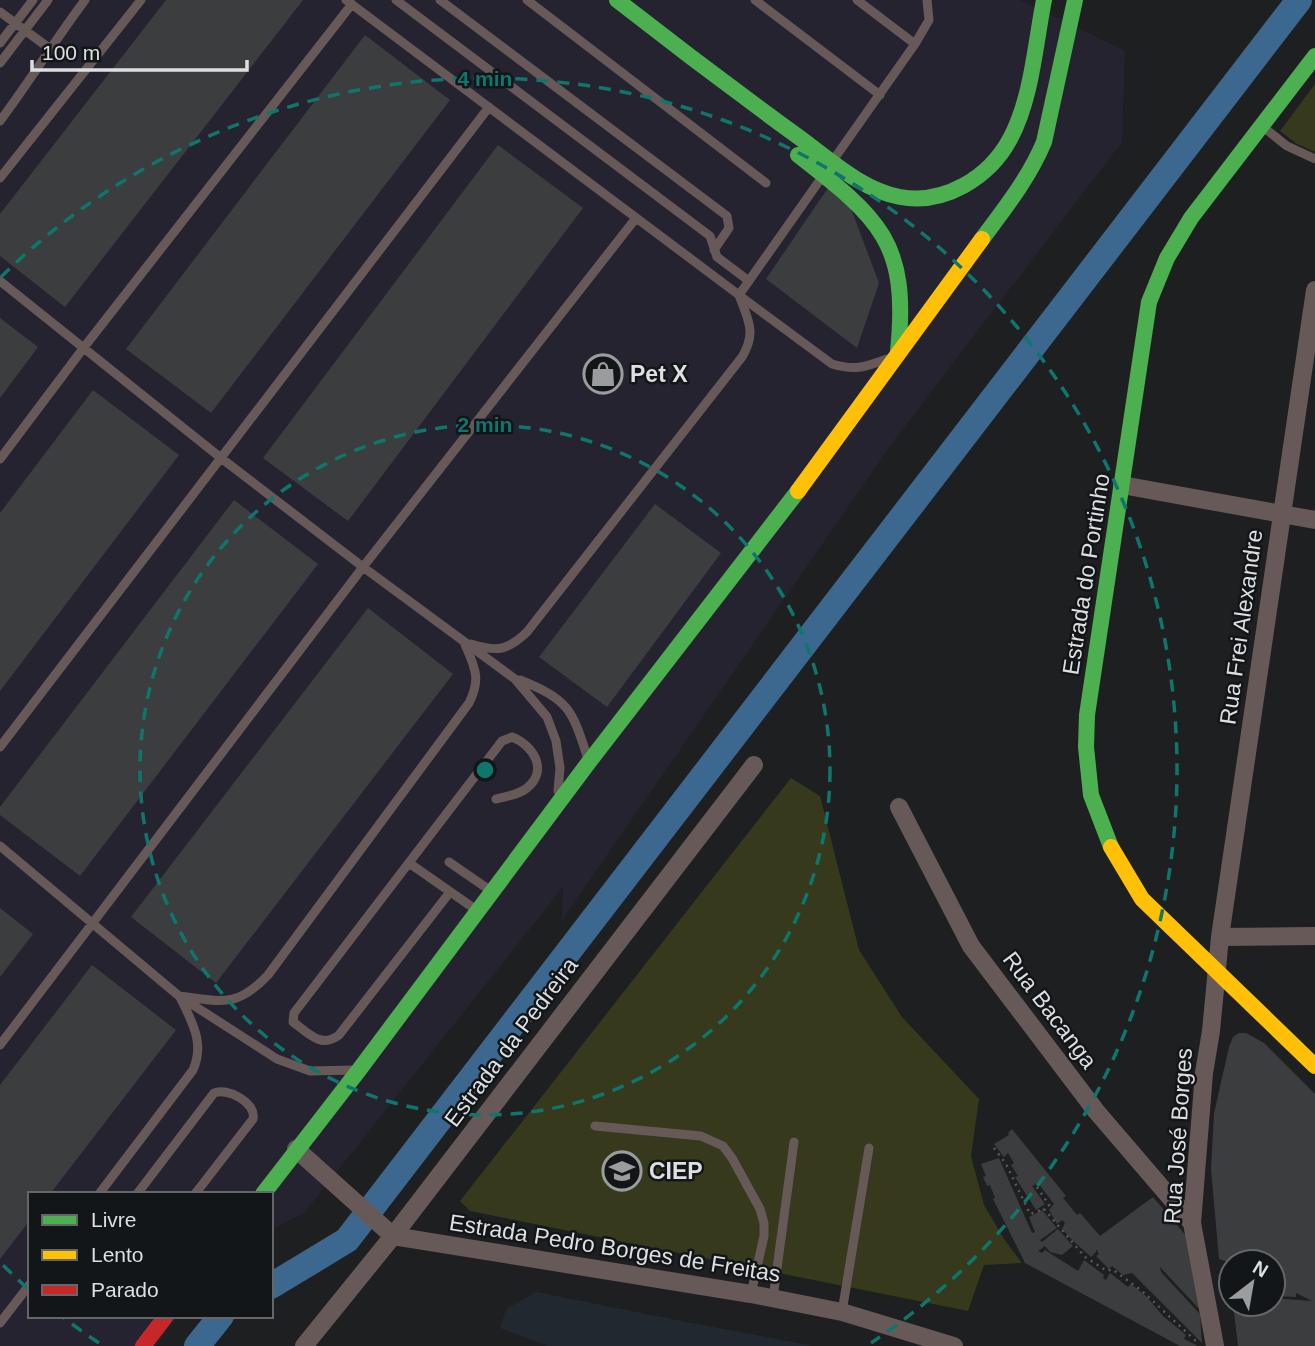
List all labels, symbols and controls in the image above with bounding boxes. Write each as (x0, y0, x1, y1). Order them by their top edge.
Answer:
scale bar (32, 28, 247, 72)
text: 100 m (42, 41, 100, 64)
text: 4 min (458, 67, 512, 90)
shop icon: Pet X (582, 353, 624, 395)
place label: Pet X (630, 361, 688, 387)
text: 2 min (458, 413, 512, 436)
street label: Estrada do Portinho (1057, 472, 1115, 676)
street label: Rua Frei Alexandre (1214, 528, 1268, 726)
centre of rings (473, 758, 497, 782)
street label: Rua Bacanga (998, 947, 1102, 1074)
street label: Estrada da Pedreira (439, 952, 583, 1132)
street label: Rua José Borges (1159, 1047, 1197, 1225)
school or university icon: CIEP (601, 1150, 643, 1192)
place label: CIEP (649, 1158, 703, 1184)
legend (28, 1192, 273, 1318)
text: Livre (91, 1208, 137, 1231)
street label: Estrada Pedro Borges de Freitas (448, 1209, 782, 1287)
text: Lento (91, 1243, 144, 1266)
north arrow (1217, 1248, 1287, 1318)
text: N (1249, 1256, 1272, 1281)
text: Parado (91, 1278, 159, 1301)

